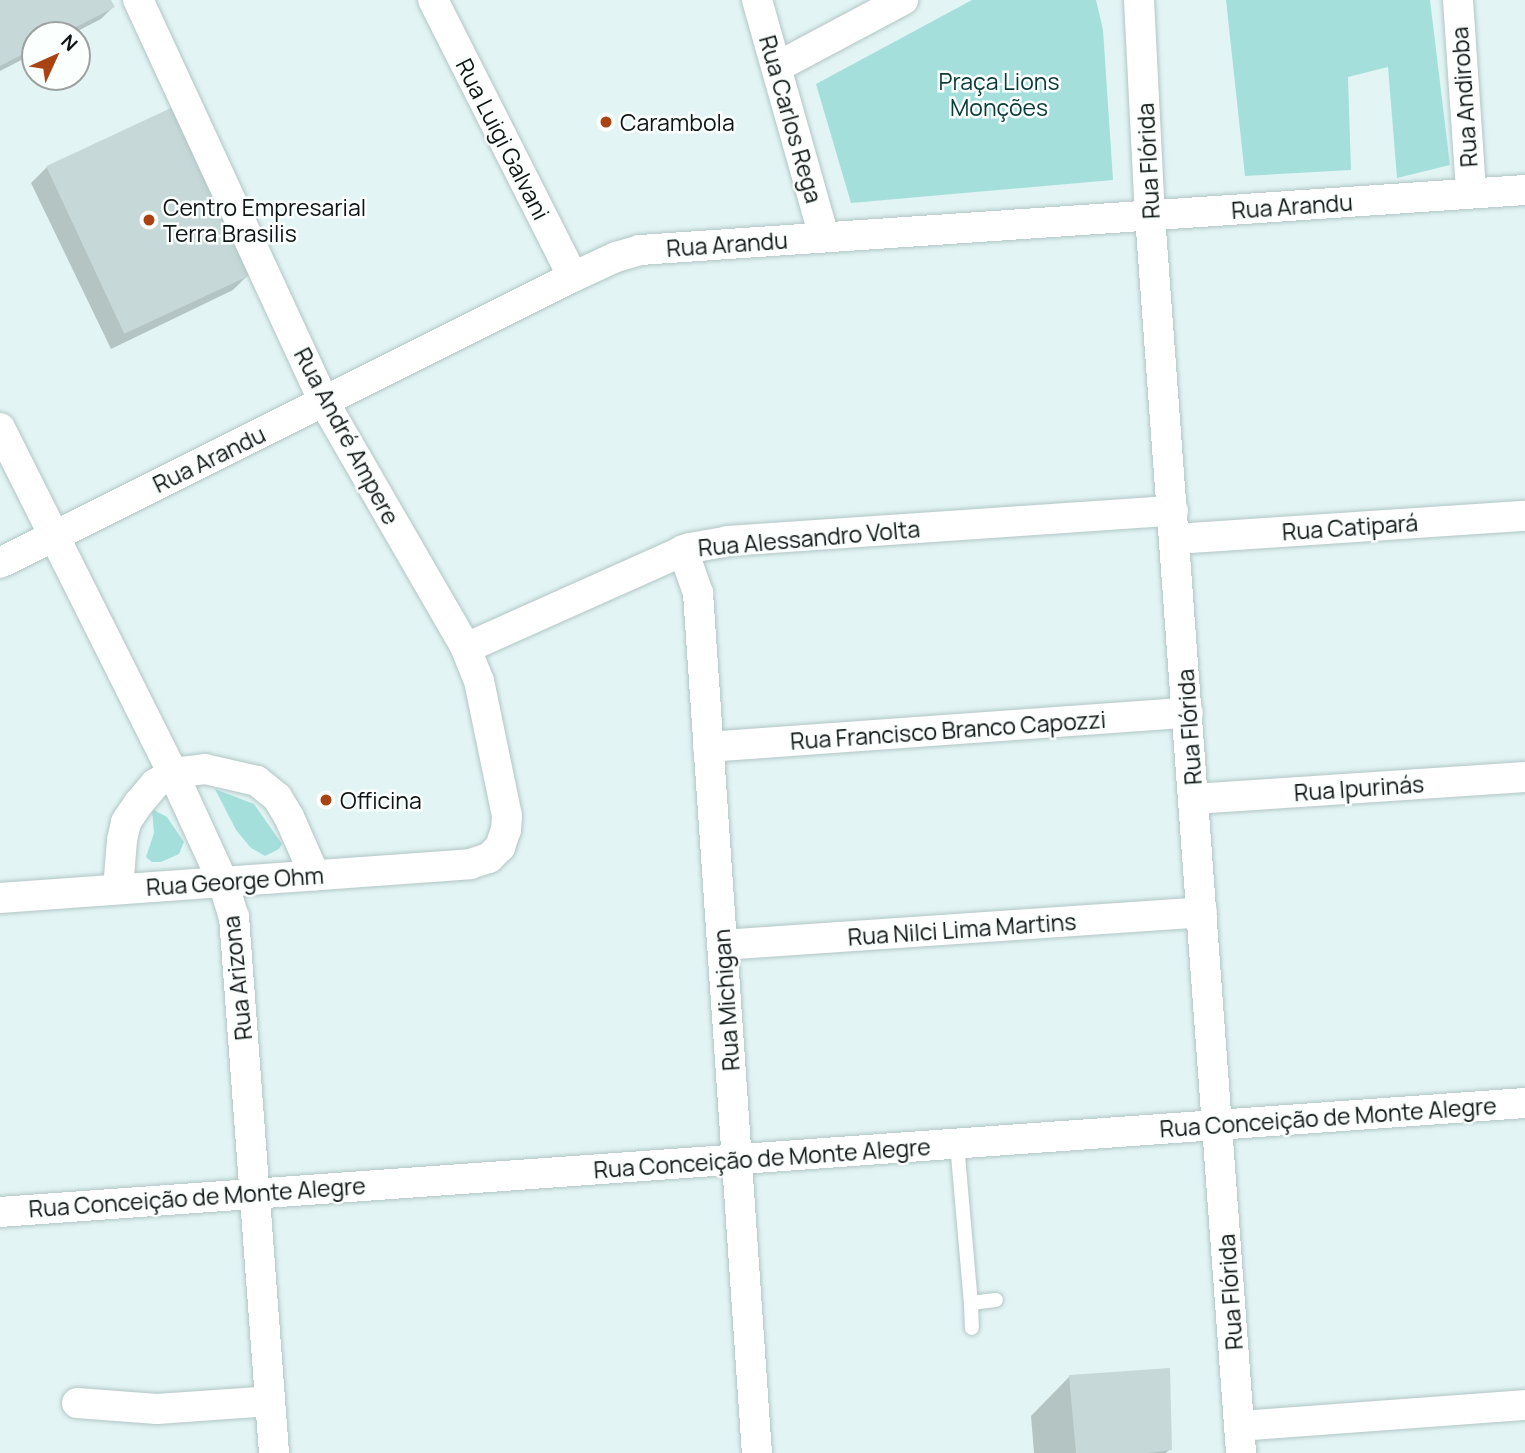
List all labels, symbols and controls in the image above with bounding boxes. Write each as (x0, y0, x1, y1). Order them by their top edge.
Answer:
north arrow (21, 21, 91, 91)
street label: Rua Andiroba (1445, 26, 1483, 168)
text: N (55, 29, 83, 57)
street label: Rua Carlos Rega (754, 32, 828, 206)
street label: Rua Luigi Galvani (451, 54, 555, 224)
park label: Praça Lions Monções (939, 67, 1059, 121)
street label: Rua Flórida (1131, 102, 1165, 220)
place label: Carambola (620, 108, 735, 136)
marker: Carambola (598, 114, 614, 130)
street label: Rua Arandu (1230, 188, 1354, 224)
place label: Centro Empresarial Terra Brasilis (163, 193, 366, 247)
marker: Centro Empresarial Terra Brasilis (141, 212, 157, 228)
street label: Rua Arandu (665, 226, 789, 262)
street label: Rua André Ampere (289, 343, 405, 529)
street label: Rua Arandu (148, 420, 270, 498)
street label: Rua Catipará (1281, 508, 1419, 546)
street label: Rua Alessandro Volta (697, 515, 921, 561)
street label: Rua Flórida (1171, 668, 1207, 786)
street label: Rua Francisco Branco Capozzi (789, 705, 1107, 755)
street label: Rua Ipurinás (1293, 770, 1425, 806)
place label: Officina (340, 786, 422, 814)
marker: Officina (318, 792, 334, 808)
street label: Rua George Ohm (145, 861, 325, 901)
street label: Rua Nilci Lima Martins (847, 907, 1077, 951)
street label: Rua Arizona (217, 914, 257, 1042)
street label: Rua Michigan (707, 928, 745, 1072)
street label: Rua Conceição de Monte Alegre (1159, 1091, 1497, 1143)
street label: Rua Conceição de Monte Alegre (593, 1132, 931, 1184)
street label: Rua Conceição de Monte Alegre (28, 1171, 366, 1223)
street label: Rua Flórida (1212, 1233, 1248, 1351)

